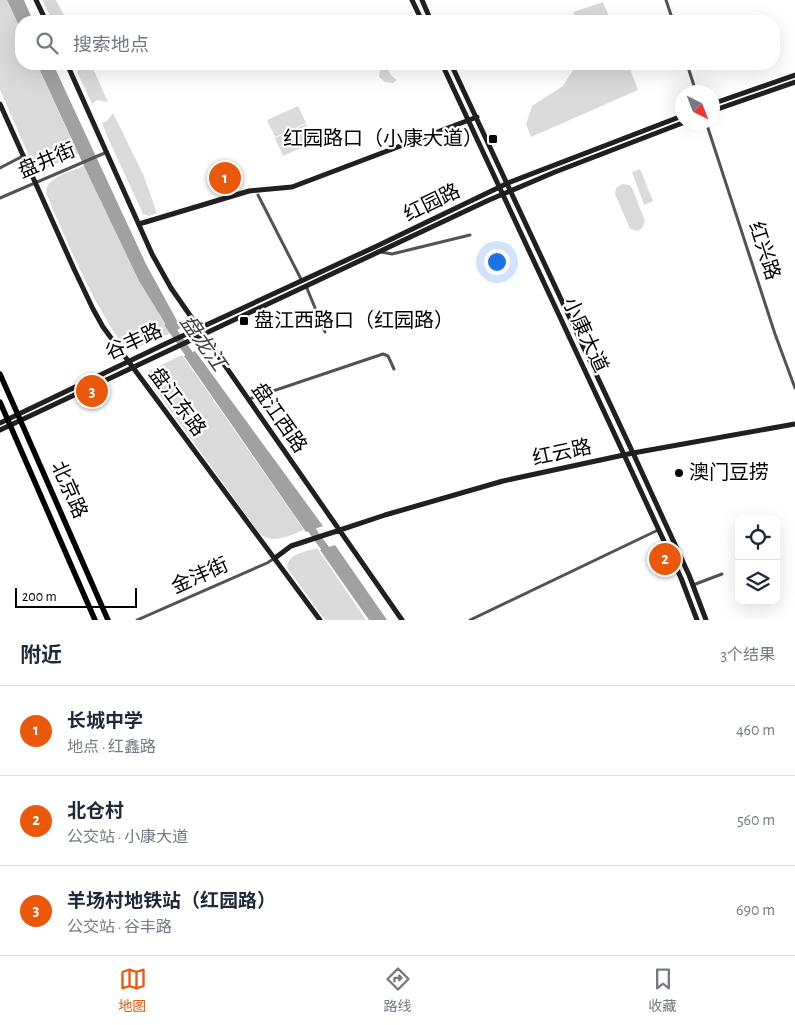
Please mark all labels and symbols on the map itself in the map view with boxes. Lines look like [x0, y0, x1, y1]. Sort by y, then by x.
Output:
north arrow [675, 85, 720, 130]
place label: 红园路口（小康大道） [283, 127, 483, 149]
marker: 红园路口（小康大道） [487, 133, 499, 145]
street label: 盘井街 [15, 139, 79, 182]
pin: 1 [209, 159, 241, 197]
street label: 红园路 [400, 180, 463, 225]
street label: 红兴路 [745, 219, 784, 283]
your location [484, 249, 510, 275]
street label: 小康大道 [559, 294, 612, 375]
place label: 盘江西路口（红园路） [254, 309, 454, 331]
water label: 盘龙江 [176, 311, 232, 376]
marker: 盘江西路口（红园路） [238, 315, 250, 327]
street label: 谷丰路 [102, 319, 165, 364]
street label: 盘江东路 [145, 363, 210, 440]
pin: 3 [76, 372, 108, 410]
street label: 盘江西路 [248, 379, 311, 457]
street label: 红云路 [530, 436, 593, 469]
street label: 北京路 [48, 458, 91, 521]
place label: 澳门豆捞 [689, 462, 769, 483]
marker: 澳门豆捞 [673, 467, 685, 479]
pin: 2 [649, 540, 681, 578]
street label: 金沣街 [168, 554, 231, 597]
scale bar [15, 585, 138, 608]

